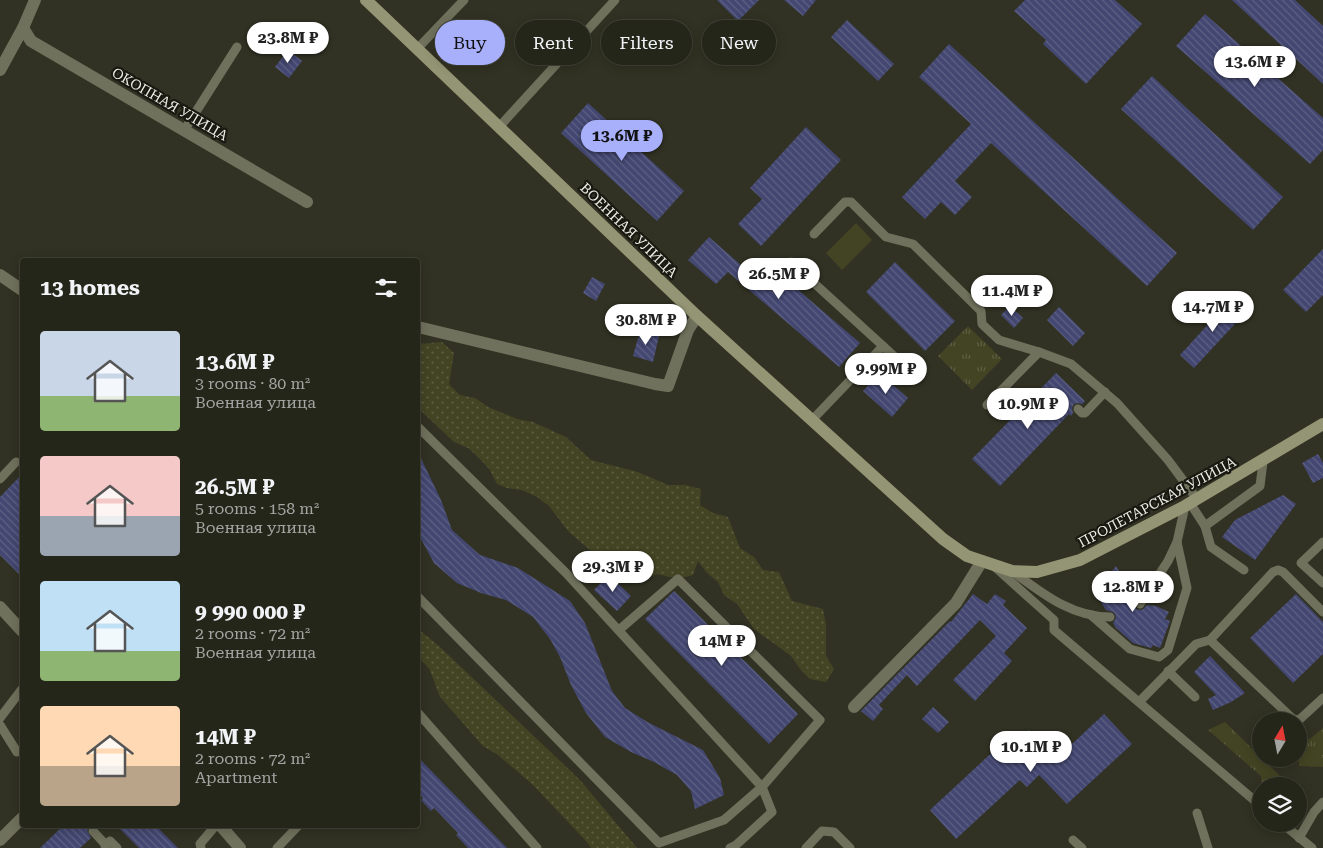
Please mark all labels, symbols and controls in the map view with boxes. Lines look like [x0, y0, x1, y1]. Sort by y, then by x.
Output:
chip: Buy [435, 20, 505, 65]
chip: Rent [515, 20, 591, 65]
chip: Filters [601, 20, 692, 65]
chip: New [702, 20, 776, 65]
pin: 23.8M ₽ [242, 22, 334, 64]
text: 23.8M ₽ [258, 28, 318, 47]
pin: 13.6M ₽ [1209, 46, 1301, 88]
text: 13.6M ₽ [1225, 52, 1285, 71]
street label: ОКОПНАЯ УЛИЦА [109, 64, 231, 144]
pin: 13.6M ₽ [576, 120, 668, 162]
text: 13.6M ₽ [592, 126, 652, 145]
street label: ВОЕННАЯ УЛИЦА [577, 179, 681, 281]
pin: 26.5M ₽ [733, 258, 825, 300]
text: 26.5M ₽ [749, 264, 809, 283]
icon: filters [372, 274, 400, 302]
pin: 11.4M ₽ [966, 274, 1058, 317]
text: 13 homes [40, 276, 140, 300]
text: 11.4M ₽ [982, 281, 1042, 300]
pin: 14.7M ₽ [1167, 290, 1259, 333]
text: 14.7M ₽ [1183, 297, 1243, 316]
pin: 30.8M ₽ [600, 304, 692, 346]
text: 30.8M ₽ [616, 310, 676, 329]
text: 13.6M ₽ [195, 350, 274, 374]
icon: home [80, 351, 140, 411]
pin: 9.99M ₽ [840, 352, 932, 395]
text: 9.99M ₽ [856, 359, 916, 378]
text: 3 rooms · 80 m² [195, 374, 310, 393]
pin: 10.9M ₽ [982, 388, 1074, 430]
text: Военная улица [195, 393, 316, 412]
text: 10.9M ₽ [998, 394, 1058, 413]
street label: ПРОЛЕТАРСКАЯ УЛИЦА [1075, 453, 1239, 550]
text: 26.5M ₽ [195, 475, 274, 499]
icon: home [80, 476, 140, 536]
text: 5 rooms · 158 m² [195, 499, 319, 518]
text: Военная улица [195, 518, 316, 537]
pin: 29.3M ₽ [567, 550, 659, 593]
text: 29.3M ₽ [583, 557, 643, 576]
pin: 12.8M ₽ [1087, 570, 1179, 613]
text: 12.8M ₽ [1103, 577, 1163, 596]
text: 9 990 000 ₽ [195, 600, 305, 624]
icon: home [80, 601, 140, 661]
text: 2 rooms · 72 m² [195, 624, 310, 643]
pin: 14M ₽ [687, 624, 757, 667]
text: 14M ₽ [699, 631, 745, 650]
text: Военная улица [195, 643, 316, 662]
north arrow [1252, 712, 1308, 768]
map controls [1252, 712, 1307, 832]
text: 14M ₽ [195, 725, 256, 749]
icon: home [80, 726, 140, 786]
pin: 10.1M ₽ [985, 730, 1077, 773]
text: 10.1M ₽ [1001, 737, 1061, 756]
text: 2 rooms · 72 m² [195, 749, 310, 768]
text: Apartment [195, 768, 278, 787]
button: layers [1252, 777, 1307, 832]

